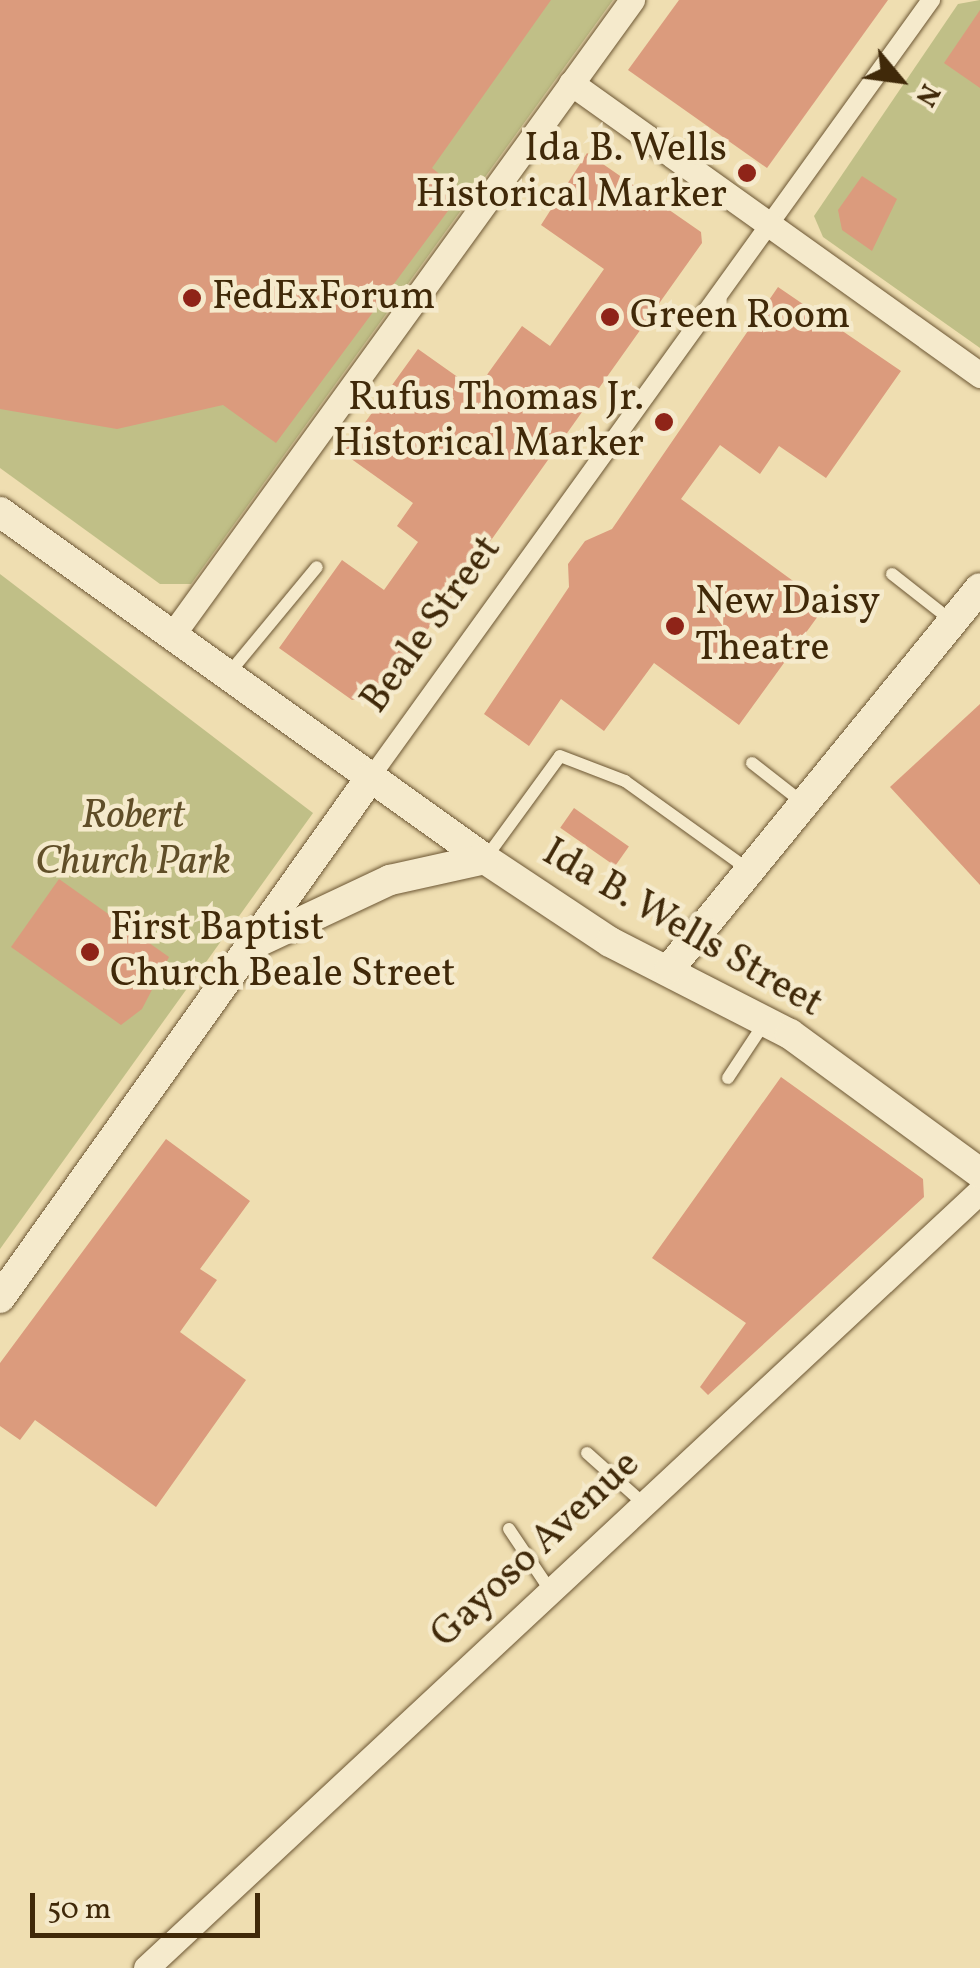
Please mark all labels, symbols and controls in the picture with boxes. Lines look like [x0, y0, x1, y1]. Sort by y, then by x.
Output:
north arrow [850, 30, 950, 130]
text: N [905, 76, 949, 113]
place label: Ida B. Wells Historical Marker [415, 126, 727, 220]
marker: Ida B. Wells Historical Marker [736, 162, 758, 184]
place label: FedExForum [212, 274, 435, 322]
marker: FedExForum [181, 287, 203, 309]
place label: Green Room [630, 293, 850, 341]
marker: Green Room [599, 306, 621, 328]
place label: Rufus Thomas Jr. Historical Marker [332, 375, 644, 469]
marker: Rufus Thomas Jr. Historical Marker [653, 411, 675, 433]
street label: Beale Street [352, 527, 512, 723]
place label: New Daisy Theatre [695, 579, 881, 673]
marker: New Daisy Theatre [664, 615, 686, 637]
park label: Robert Church Park [35, 793, 231, 887]
street label: Ida B. Wells Street [533, 829, 831, 1029]
place label: First Baptist Church Beale Street [110, 905, 456, 999]
marker: First Baptist Church Beale Street [79, 941, 101, 963]
street label: Gayoso Avenue [422, 1441, 650, 1659]
scale bar [35, 1873, 265, 1935]
text: 50 m [47, 1889, 111, 1931]

